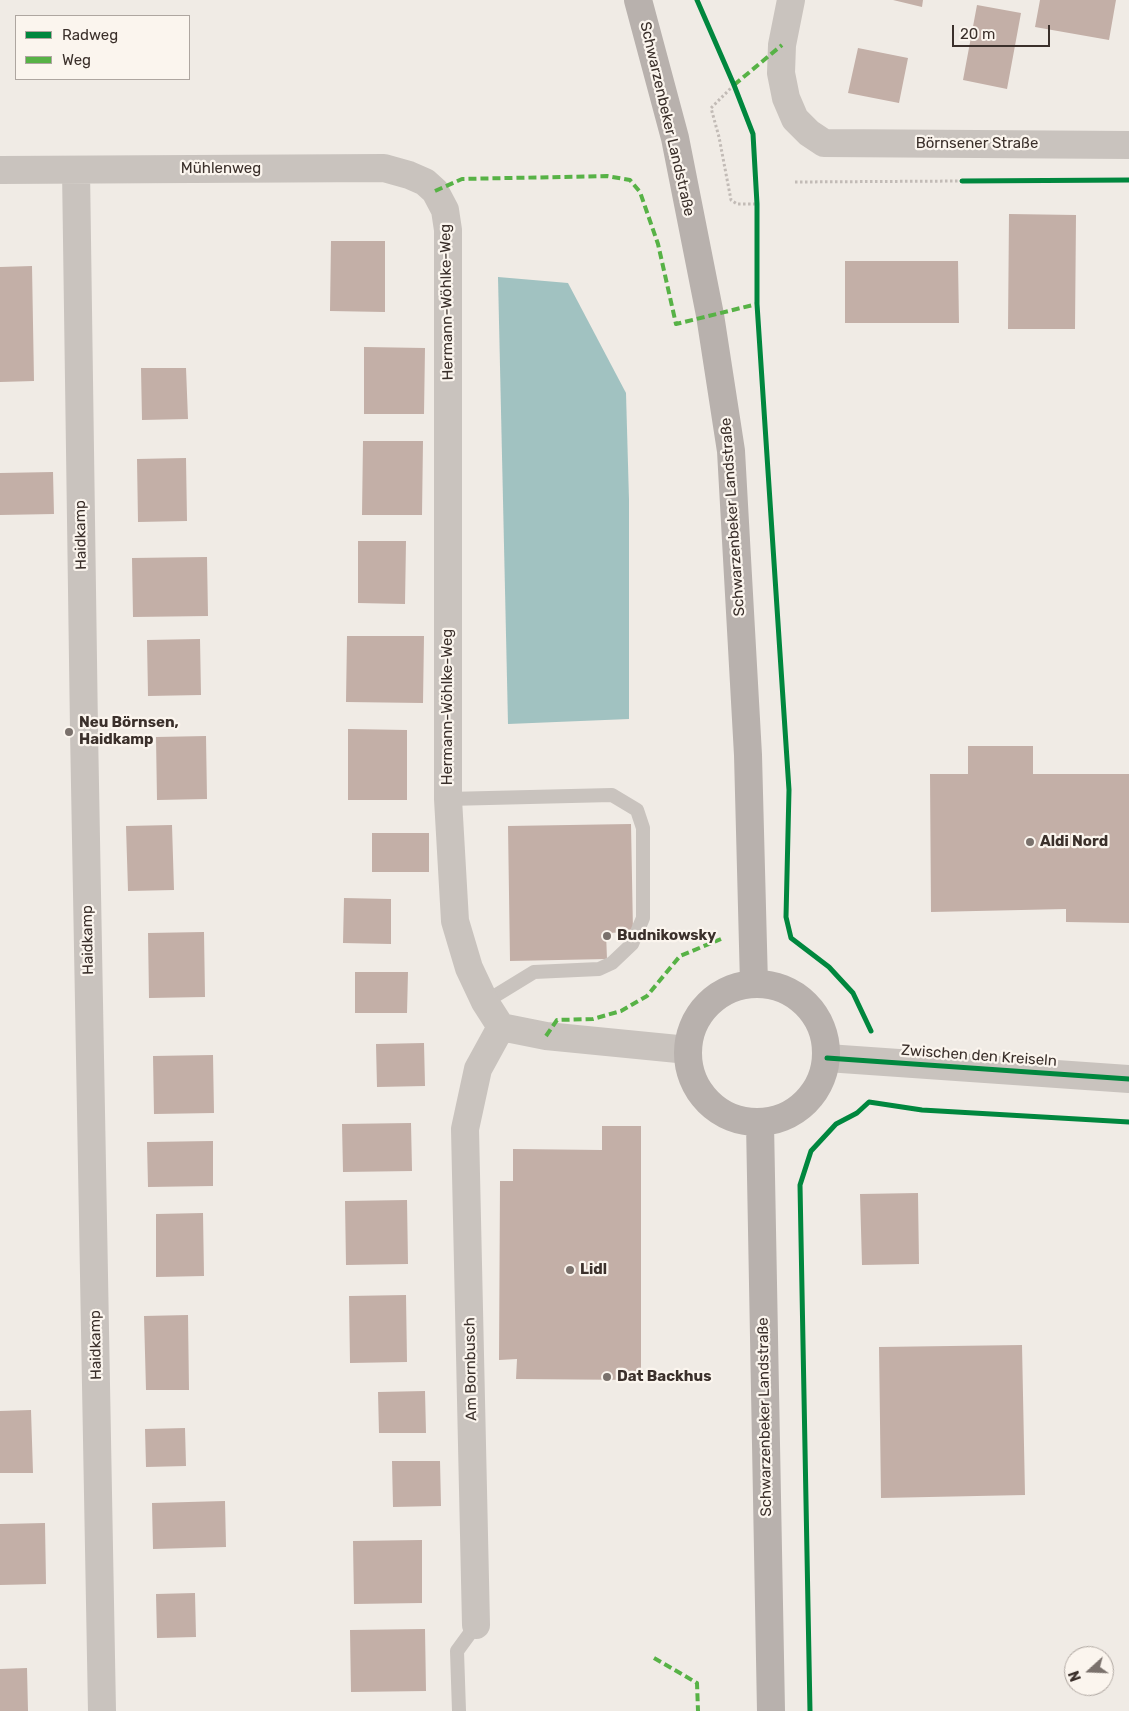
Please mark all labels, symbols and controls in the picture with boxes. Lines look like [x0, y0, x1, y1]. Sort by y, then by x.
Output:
legend [15, 15, 190, 80]
scale bar [954, 15, 1052, 47]
street label: Schwarzenbeker Landstraße [636, 20, 698, 218]
text: 20 m [960, 25, 995, 43]
text: Radweg [62, 26, 118, 44]
text: Weg [62, 51, 91, 69]
street label: Börnsener Straße [916, 135, 1038, 153]
street label: Mühlenweg [181, 160, 261, 178]
street label: Hermann-Wöhlke-Weg [437, 224, 457, 380]
street label: Schwarzenbeker Landstraße [717, 417, 749, 617]
street label: Haidkamp [71, 500, 91, 570]
street label: Hermann-Wöhlke-Weg [439, 629, 457, 785]
place label: Neu Börnsen, Haidkamp [79, 714, 179, 749]
marker: Neu Börnsen, Haidkamp [63, 726, 75, 738]
place label: Aldi Nord [1040, 833, 1108, 851]
marker: Aldi Nord [1024, 836, 1036, 848]
street label: Haidkamp [78, 905, 98, 975]
place label: Budnikowsky [617, 927, 716, 945]
marker: Budnikowsky [601, 930, 613, 942]
street label: Zwischen den Kreiseln [901, 1042, 1057, 1070]
place label: Lidl [580, 1261, 607, 1279]
marker: Lidl [564, 1264, 576, 1276]
street label: Haidkamp [86, 1310, 106, 1380]
street label: Am Bornbusch [461, 1317, 481, 1421]
street label: Schwarzenbeker Landstraße [754, 1317, 776, 1517]
place label: Dat Backhus [617, 1368, 711, 1386]
marker: Dat Backhus [601, 1371, 613, 1383]
north arrow [1064, 1646, 1114, 1696]
text: N [1066, 1668, 1085, 1684]

